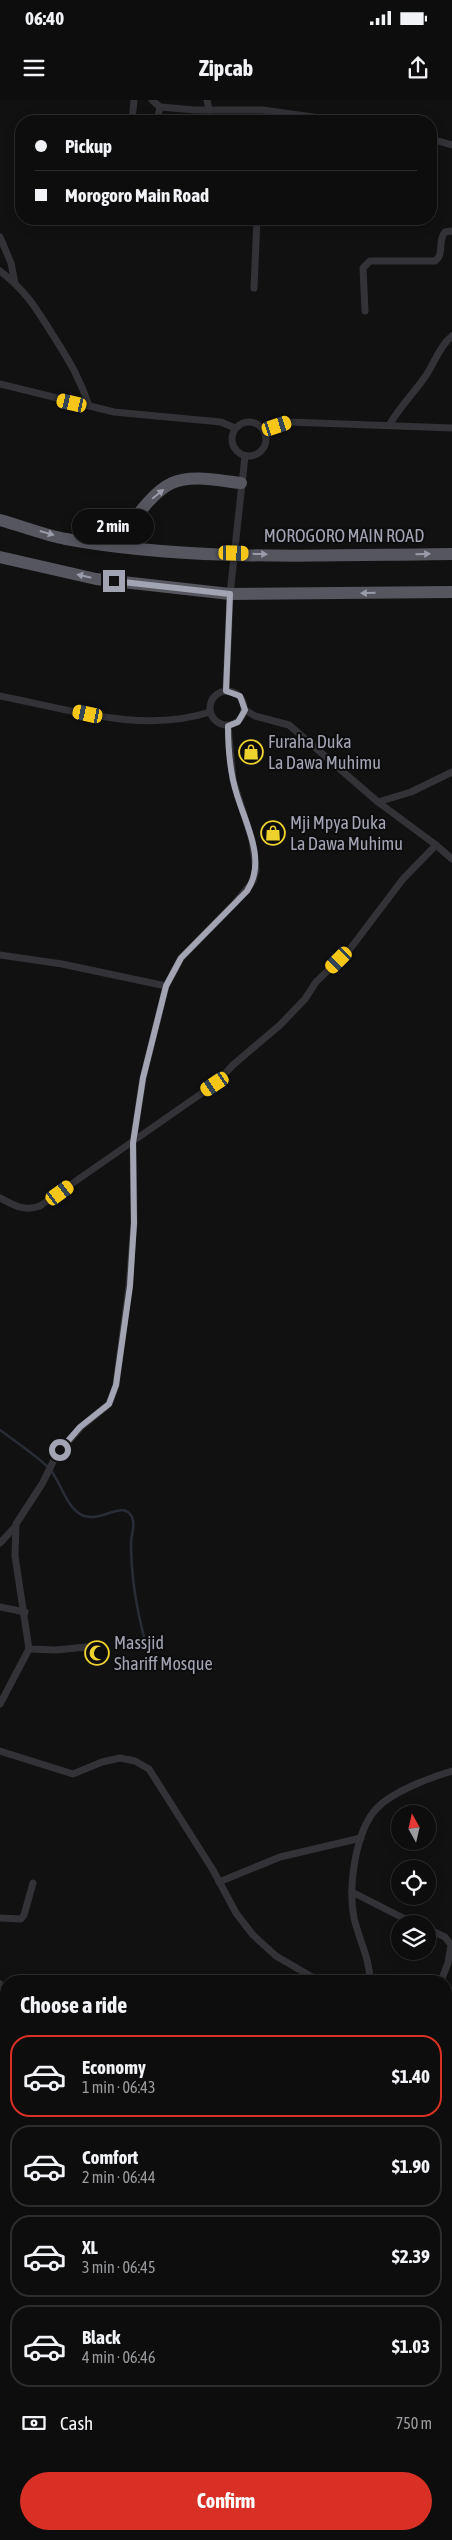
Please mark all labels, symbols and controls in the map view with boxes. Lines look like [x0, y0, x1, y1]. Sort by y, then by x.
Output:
text: 06:40 [25, 7, 64, 29]
icon: menu [20, 54, 48, 82]
icon: share [404, 54, 432, 82]
text: Zipcab [199, 55, 253, 81]
text: Pickup [65, 135, 112, 157]
text: Morogoro Main Road [65, 184, 209, 206]
car [55, 392, 88, 414]
car [260, 414, 293, 438]
one-way arrow [151, 489, 164, 500]
callout: 2 min [73, 508, 155, 544]
text: 2 min [97, 517, 129, 535]
street label: MOROGORO MAIN ROAD [264, 525, 424, 546]
one-way arrow [39, 530, 54, 538]
car [218, 545, 249, 561]
one-way arrow [253, 550, 269, 558]
one-way arrow [415, 550, 431, 558]
route end [103, 570, 125, 592]
one-way arrow [77, 572, 92, 580]
one-way arrow [360, 589, 376, 597]
car [71, 704, 104, 724]
place label: Furaha Duka La Dawa Muhimu [268, 731, 381, 773]
shop icon: Furaha Duka La Dawa Muhimu [238, 739, 264, 765]
place label: Mji Mpya Duka La Dawa Muhimu [290, 812, 403, 854]
shop icon: Mji Mpya Duka La Dawa Muhimu [260, 820, 286, 846]
car [323, 944, 354, 976]
car [198, 1069, 231, 1099]
car [43, 1178, 76, 1208]
route start [49, 1439, 71, 1461]
place label: Massjid Shariff Mosque [114, 1632, 213, 1674]
mosque icon: Massjid Shariff Mosque [84, 1640, 110, 1666]
north arrow [391, 1805, 436, 1850]
map controls [391, 1805, 436, 1960]
button: locate [391, 1860, 436, 1905]
button: layers [391, 1915, 436, 1960]
text: Choose a ride [20, 1992, 127, 2018]
icon: car [22, 2054, 67, 2099]
text: Economy [82, 2056, 146, 2078]
text: $1.40 [392, 2065, 430, 2087]
text: 1 min · 06:43 [82, 2078, 155, 2096]
icon: car [22, 2144, 67, 2189]
text: Comfort [82, 2146, 138, 2168]
text: $1.90 [392, 2155, 430, 2177]
text: 2 min · 06:44 [82, 2168, 155, 2186]
icon: car [22, 2234, 67, 2279]
text: XL [82, 2236, 98, 2258]
text: $2.39 [392, 2245, 430, 2267]
text: 3 min · 06:45 [82, 2258, 155, 2276]
icon: car [22, 2324, 67, 2369]
text: Black [82, 2326, 120, 2348]
text: $1.03 [392, 2335, 430, 2357]
text: 4 min · 06:46 [82, 2348, 155, 2366]
icon: cash [20, 2409, 48, 2437]
text: Cash [60, 2412, 93, 2434]
text: 750 m [396, 2414, 432, 2432]
button: Confirm [20, 2472, 432, 2530]

